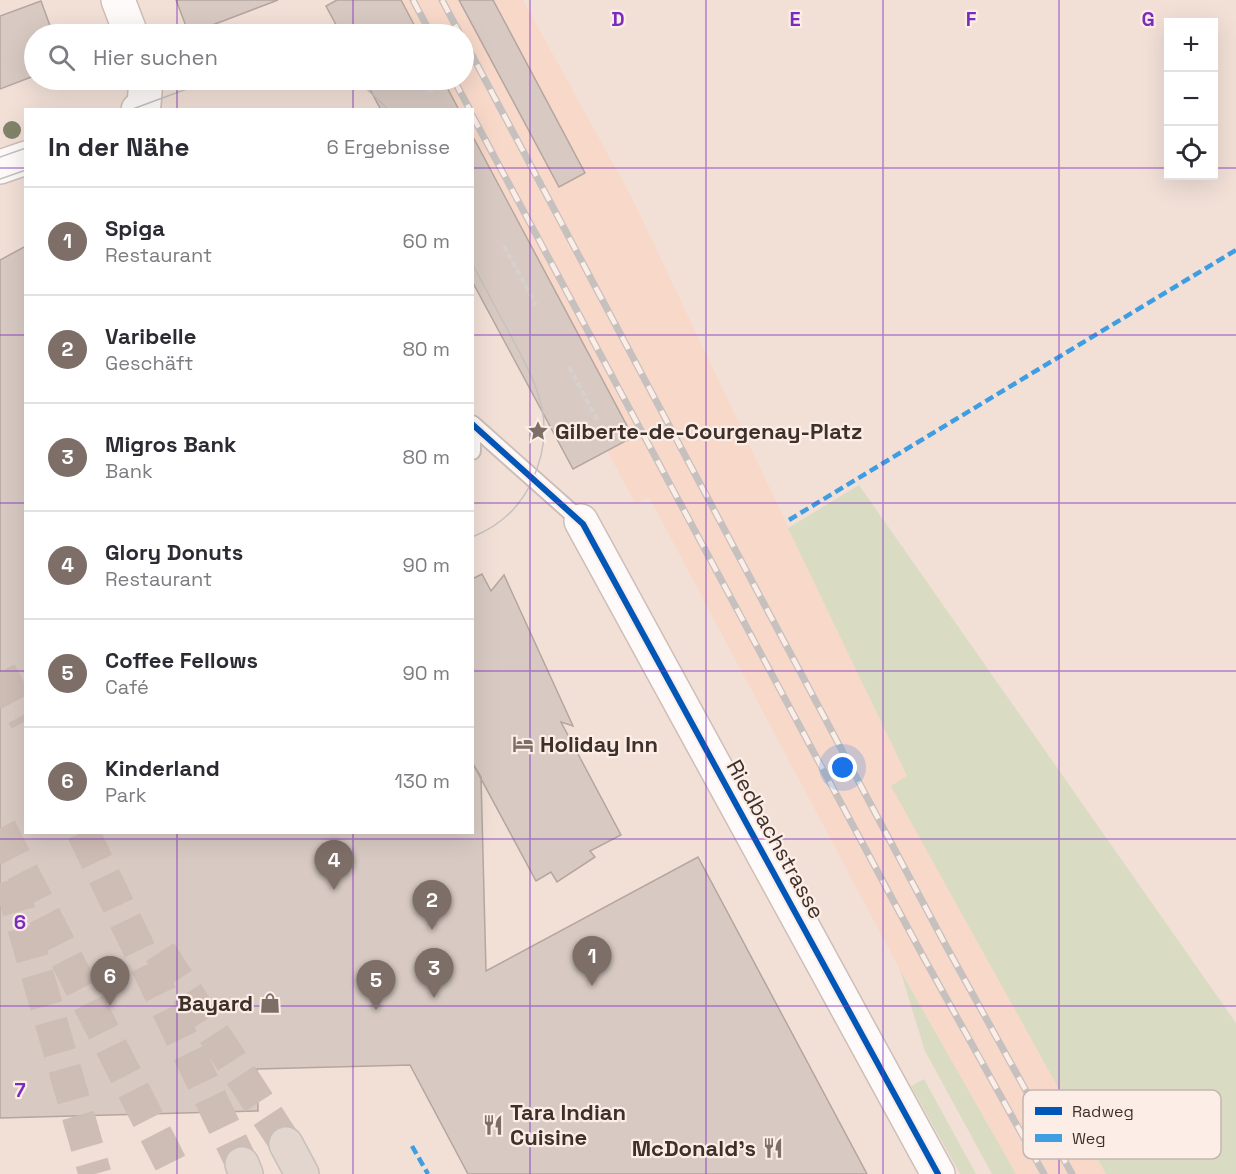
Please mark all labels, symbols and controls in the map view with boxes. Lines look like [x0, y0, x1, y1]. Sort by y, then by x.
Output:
text: D [611, 6, 625, 32]
text: E [789, 6, 801, 32]
text: F [966, 6, 977, 32]
text: G [1141, 6, 1155, 32]
map controls [1164, 18, 1218, 180]
button: + [1164, 18, 1218, 72]
search box [24, 24, 474, 90]
icon: search [45, 41, 78, 74]
text: Hier suchen [93, 43, 218, 71]
button: − [1164, 72, 1218, 126]
button: locate [1164, 126, 1218, 180]
text: In der Nähe [48, 130, 189, 164]
text: 6 Ergebnisse [327, 134, 450, 160]
text: Spiga [105, 214, 165, 242]
text: 1 [63, 228, 72, 254]
text: 60 m [403, 228, 450, 254]
text: Restaurant [105, 242, 212, 268]
text: Varibelle [105, 322, 196, 350]
text: 2 [62, 336, 73, 362]
text: 80 m [402, 336, 450, 362]
text: Geschäft [105, 350, 193, 376]
place label: Gilberte-de-Courgenay-Platz [555, 417, 863, 445]
place icon: Gilberte-de-Courgenay-Platz [526, 419, 550, 443]
text: Migros Bank [105, 430, 236, 458]
text: 3 [61, 444, 74, 470]
text: 80 m [402, 444, 450, 470]
text: Bank [105, 458, 153, 484]
text: Glory Donuts [105, 538, 243, 566]
text: 4 [61, 552, 74, 578]
text: 90 m [403, 552, 450, 578]
text: Restaurant [105, 566, 212, 592]
text: Coffee Fellows [105, 646, 258, 674]
text: 5 [62, 660, 74, 686]
text: 90 m [403, 660, 450, 686]
text: Café [105, 674, 149, 700]
place label: Holiday Inn [540, 730, 658, 758]
hotel icon: Holiday Inn [511, 732, 535, 756]
your location [828, 753, 857, 782]
text: Kinderland [105, 754, 220, 782]
street label: Riedbachstrasse [721, 754, 831, 924]
text: 6 [61, 768, 74, 794]
text: 130 m [394, 768, 450, 794]
text: Park [105, 782, 147, 808]
pin: 4 [314, 840, 354, 890]
pin: 2 [412, 880, 452, 930]
text: 6 [14, 909, 26, 935]
pin: 1 [572, 936, 612, 986]
pin: 3 [414, 948, 454, 998]
pin: 6 [90, 956, 130, 1006]
pin: 5 [356, 960, 395, 1010]
place label: Bayard [177, 989, 253, 1017]
shop icon: Bayard [258, 991, 282, 1015]
text: 7 [14, 1077, 26, 1103]
legend [1023, 1090, 1221, 1159]
place label: Tara Indian Cuisine [510, 1098, 626, 1151]
text: Radweg [1072, 1101, 1134, 1122]
restaurant icon: Tara Indian Cuisine [481, 1113, 505, 1137]
text: Weg [1072, 1128, 1106, 1149]
place label: McDonald's [632, 1134, 756, 1162]
restaurant icon: McDonald's [761, 1136, 785, 1160]

